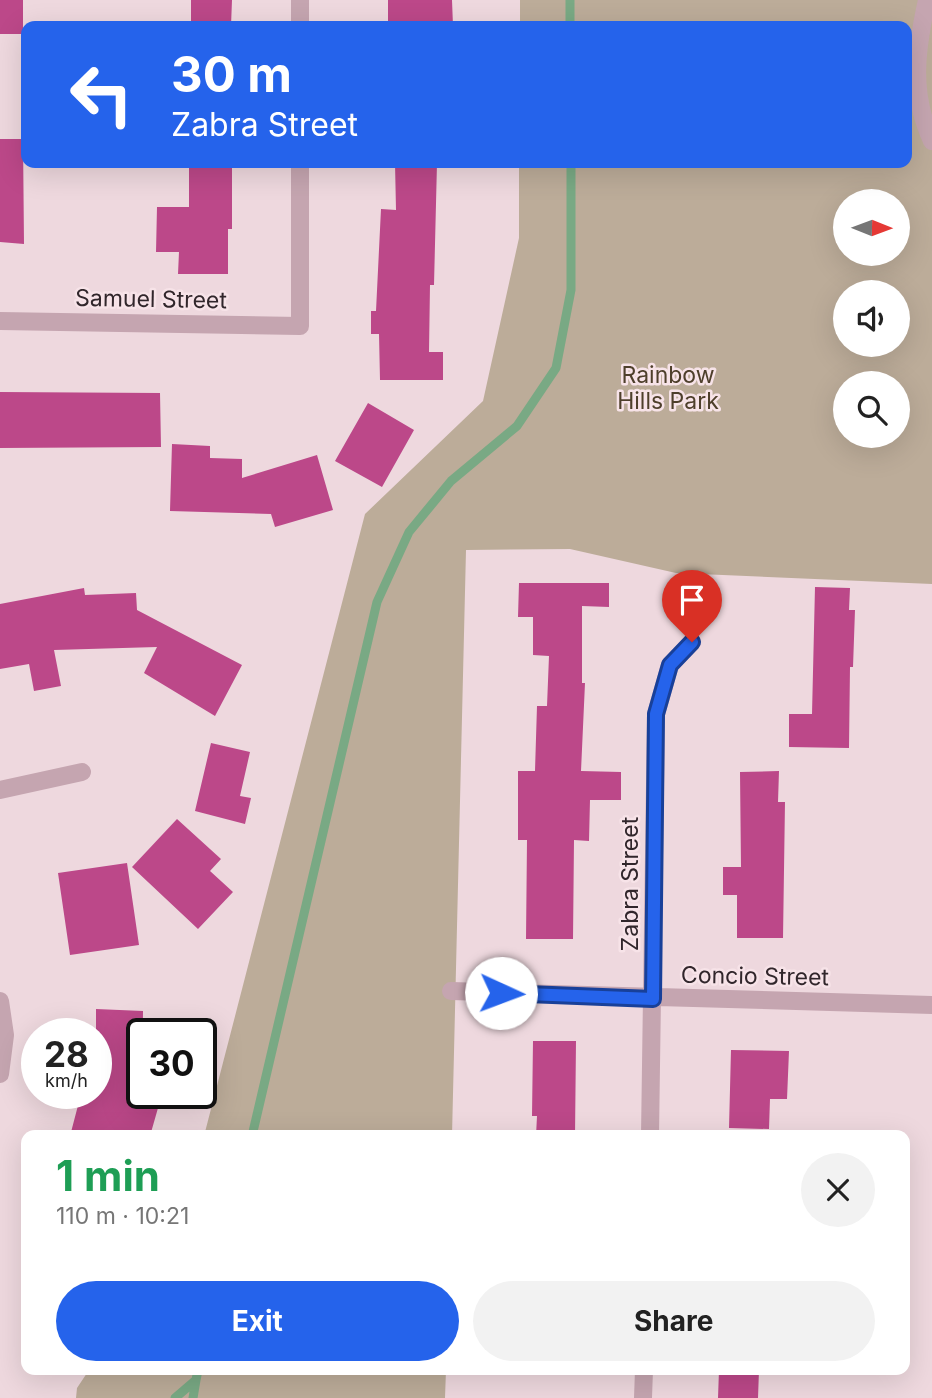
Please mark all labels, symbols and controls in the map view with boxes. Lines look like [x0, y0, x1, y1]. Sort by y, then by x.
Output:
text: 30 m [171, 45, 292, 104]
icon: left [56, 49, 147, 140]
text: Zabra Street [171, 105, 358, 144]
north arrow [833, 189, 910, 266]
map controls [833, 189, 910, 448]
button: sound [833, 280, 910, 357]
street label: Samuel Street [75, 284, 228, 314]
park label: Rainbow Hills Park [617, 361, 719, 415]
button: search [833, 371, 910, 448]
pin [662, 570, 722, 642]
icon: arrive [673, 581, 711, 619]
street label: Zabra Street [616, 816, 644, 951]
position arrow [464, 956, 538, 1030]
street label: Concio Street [681, 961, 830, 991]
speed limit sign: 30 [126, 1018, 217, 1109]
text: 28 [44, 1033, 89, 1075]
text: km/h [45, 1070, 88, 1091]
text: 1 min [56, 1150, 160, 1201]
button: close [801, 1153, 875, 1227]
text: 110 m · 10:21 [56, 1202, 189, 1230]
button: Exit [56, 1281, 459, 1361]
button: Share [473, 1281, 875, 1361]

